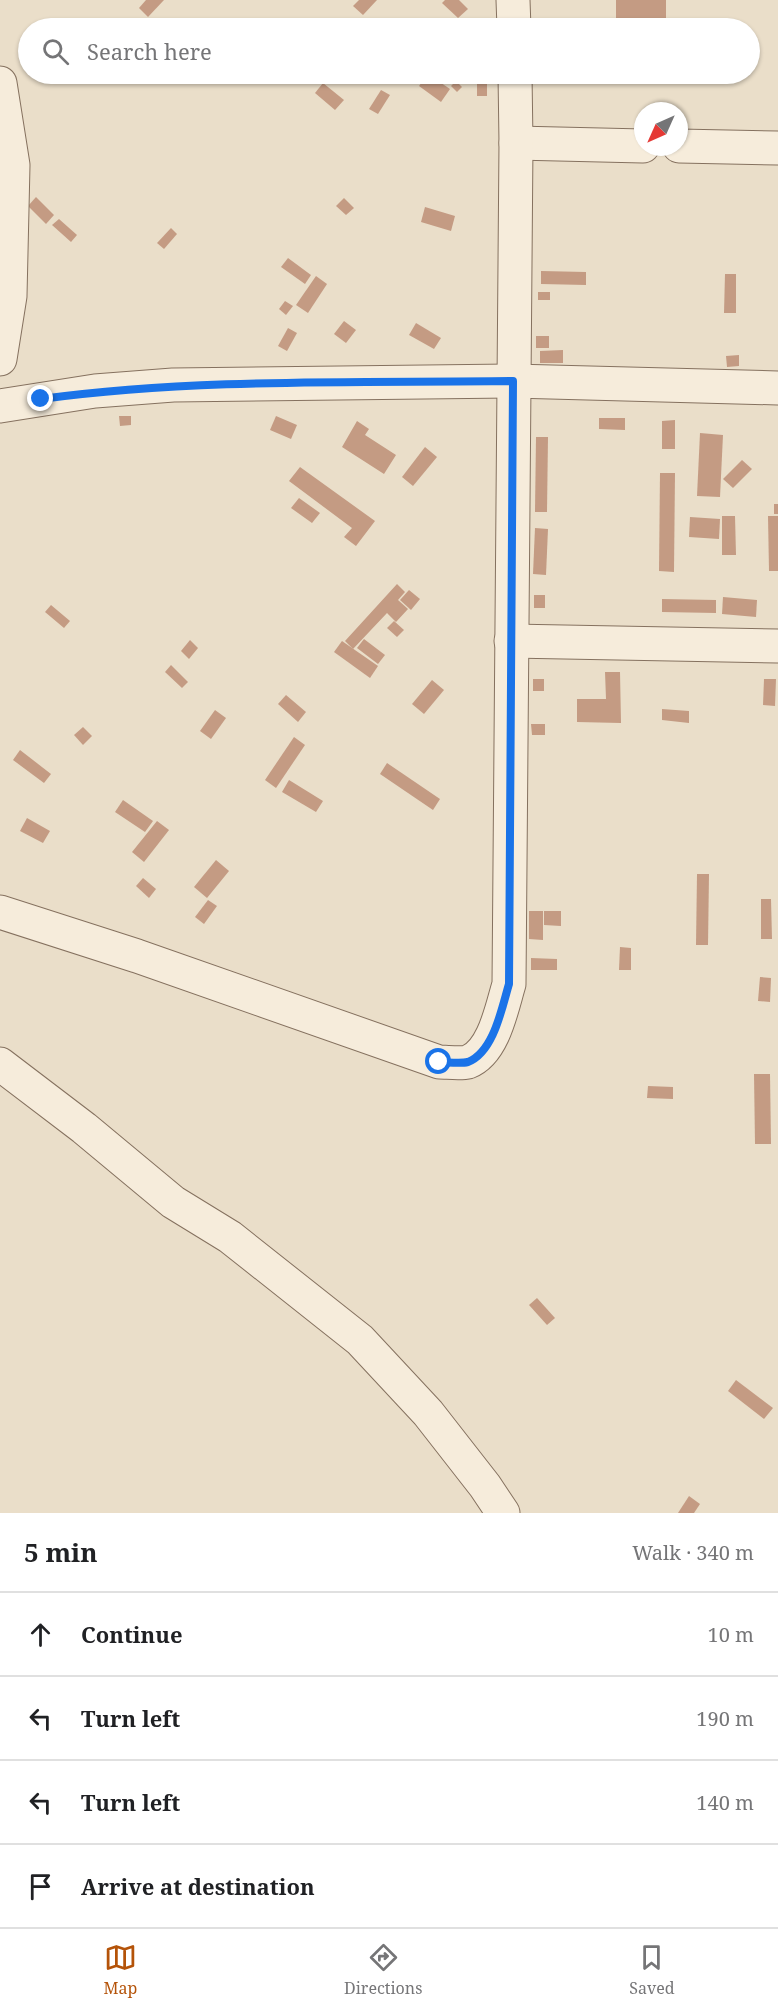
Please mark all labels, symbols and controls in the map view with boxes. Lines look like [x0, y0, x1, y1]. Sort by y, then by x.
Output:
search box [18, 18, 760, 84]
icon: search [39, 35, 72, 68]
text: Search here [87, 36, 212, 66]
north arrow [634, 102, 688, 156]
route end [27, 385, 53, 411]
route start [425, 1048, 451, 1074]
text: 5 min [24, 1534, 98, 1570]
text: Walk · 340 m [632, 1539, 754, 1566]
icon: ahead [24, 1618, 57, 1651]
text: Continue [81, 1619, 183, 1649]
text: 10 m [708, 1621, 754, 1648]
icon: left [24, 1702, 57, 1735]
text: Turn left [81, 1703, 180, 1733]
text: 190 m [696, 1705, 754, 1732]
icon: left [24, 1786, 57, 1819]
text: Turn left [81, 1787, 180, 1817]
text: 140 m [696, 1789, 754, 1816]
icon: arrive [24, 1870, 57, 1903]
text: Arrive at destination [81, 1871, 315, 1901]
tab: Map [103, 1941, 137, 1999]
tab: Directions [344, 1941, 422, 1999]
tab: Saved [629, 1941, 675, 1999]

